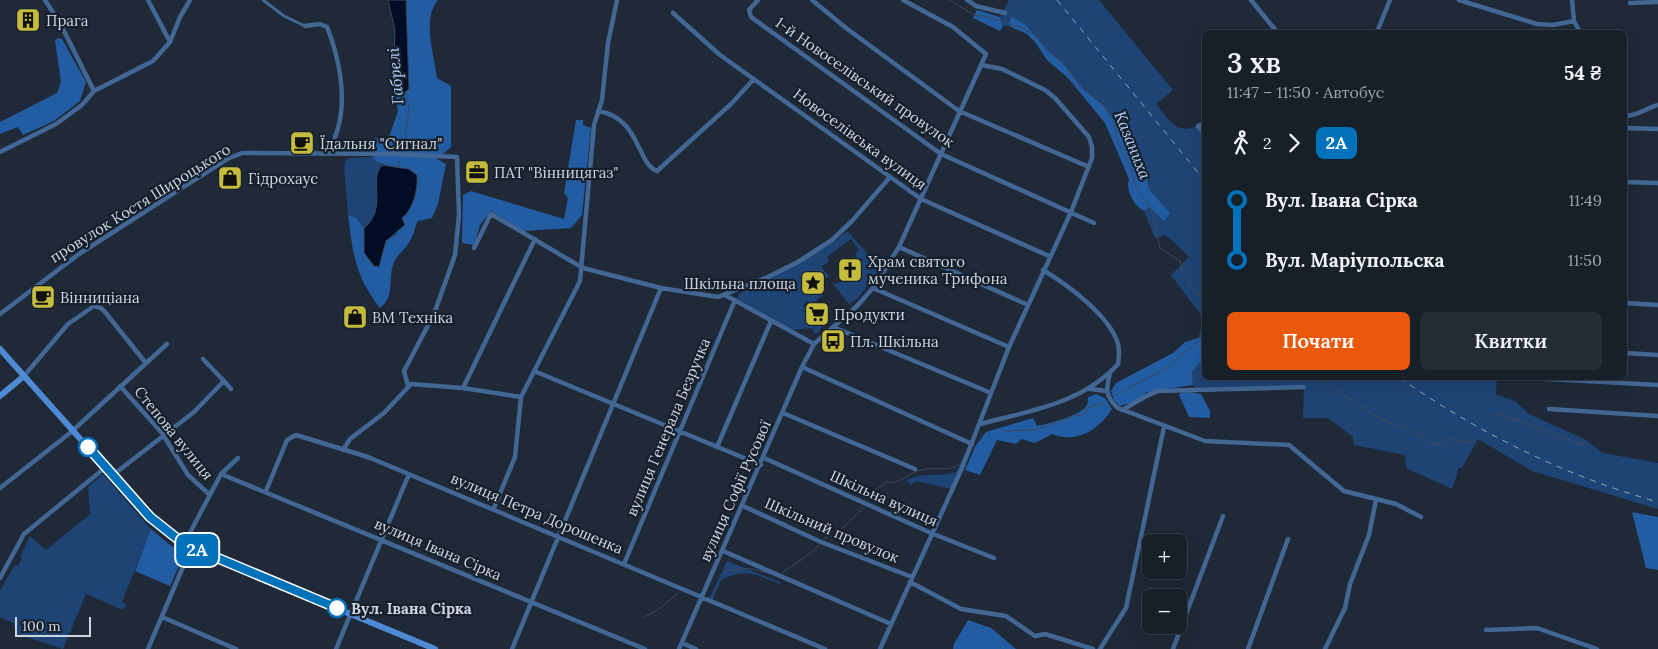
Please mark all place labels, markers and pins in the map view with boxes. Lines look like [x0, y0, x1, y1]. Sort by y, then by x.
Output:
building icon: Прага [15, 7, 41, 33]
place label: Прага [46, 11, 89, 30]
cafe icon: Їдальня "Сигнал" [289, 130, 315, 156]
place label: Їдальня "Сигнал" [320, 134, 442, 153]
office icon: ПАТ "Вінницягаз" [464, 159, 490, 185]
place label: ПАТ "Вінницягаз" [494, 163, 619, 182]
shop icon: Гідрохаус [217, 165, 243, 191]
place label: Гідрохаус [248, 169, 318, 188]
place label: Храм святого мученика Трифона [868, 252, 1008, 288]
church icon: Храм святого мученика Трифона [837, 257, 863, 283]
place icon: Шкільна площа [800, 270, 826, 296]
place label: Шкільна площа [684, 274, 796, 293]
cafe icon: Вінниціана [30, 284, 56, 310]
place label: Вінниціана [60, 288, 140, 307]
supermarket icon: Продукти [804, 301, 830, 327]
shop icon: ВМ Техніка [342, 304, 368, 330]
place label: Продукти [834, 305, 905, 324]
place label: ВМ Техніка [372, 308, 454, 327]
bus stop icon: Пл. Шкільна [820, 328, 846, 354]
place label: Пл. Шкільна [850, 332, 939, 351]
unlabelled marker [78, 437, 98, 457]
marker: Вул. Івана Сірка [327, 598, 347, 618]
place label: Вул. Івана Сірка [351, 599, 472, 618]

